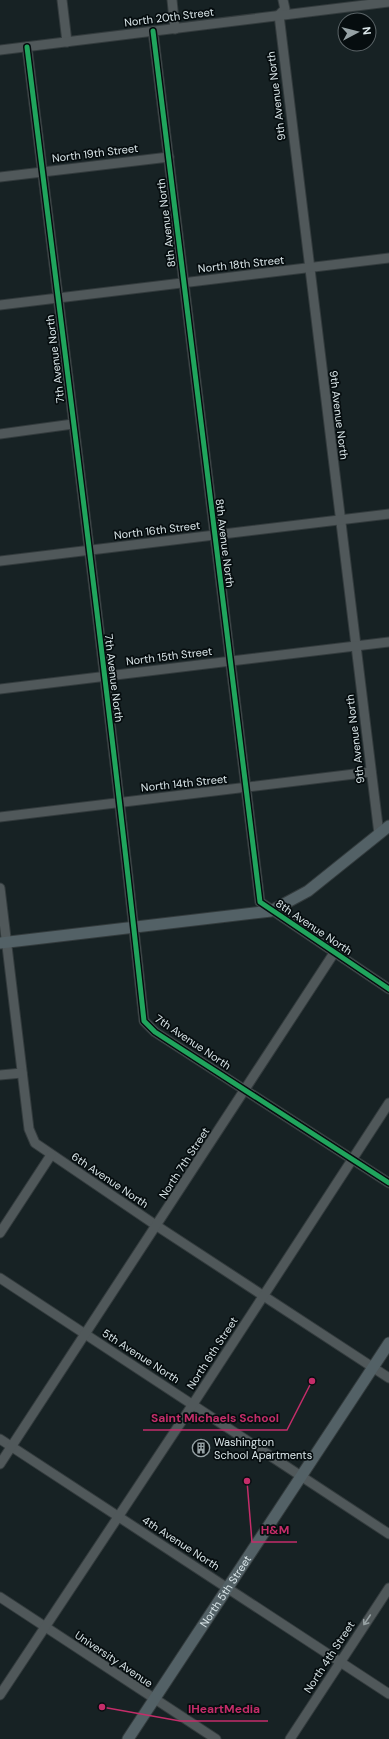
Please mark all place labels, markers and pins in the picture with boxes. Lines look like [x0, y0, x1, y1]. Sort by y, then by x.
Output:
callout: Saint Michaels School [143, 1406, 287, 1430]
place label: Washington School Apartments [214, 1435, 312, 1462]
building icon: Washington School Apartments [191, 1438, 211, 1458]
callout: H&M [252, 1518, 297, 1542]
callout: IHeartMedia [180, 1697, 268, 1721]

